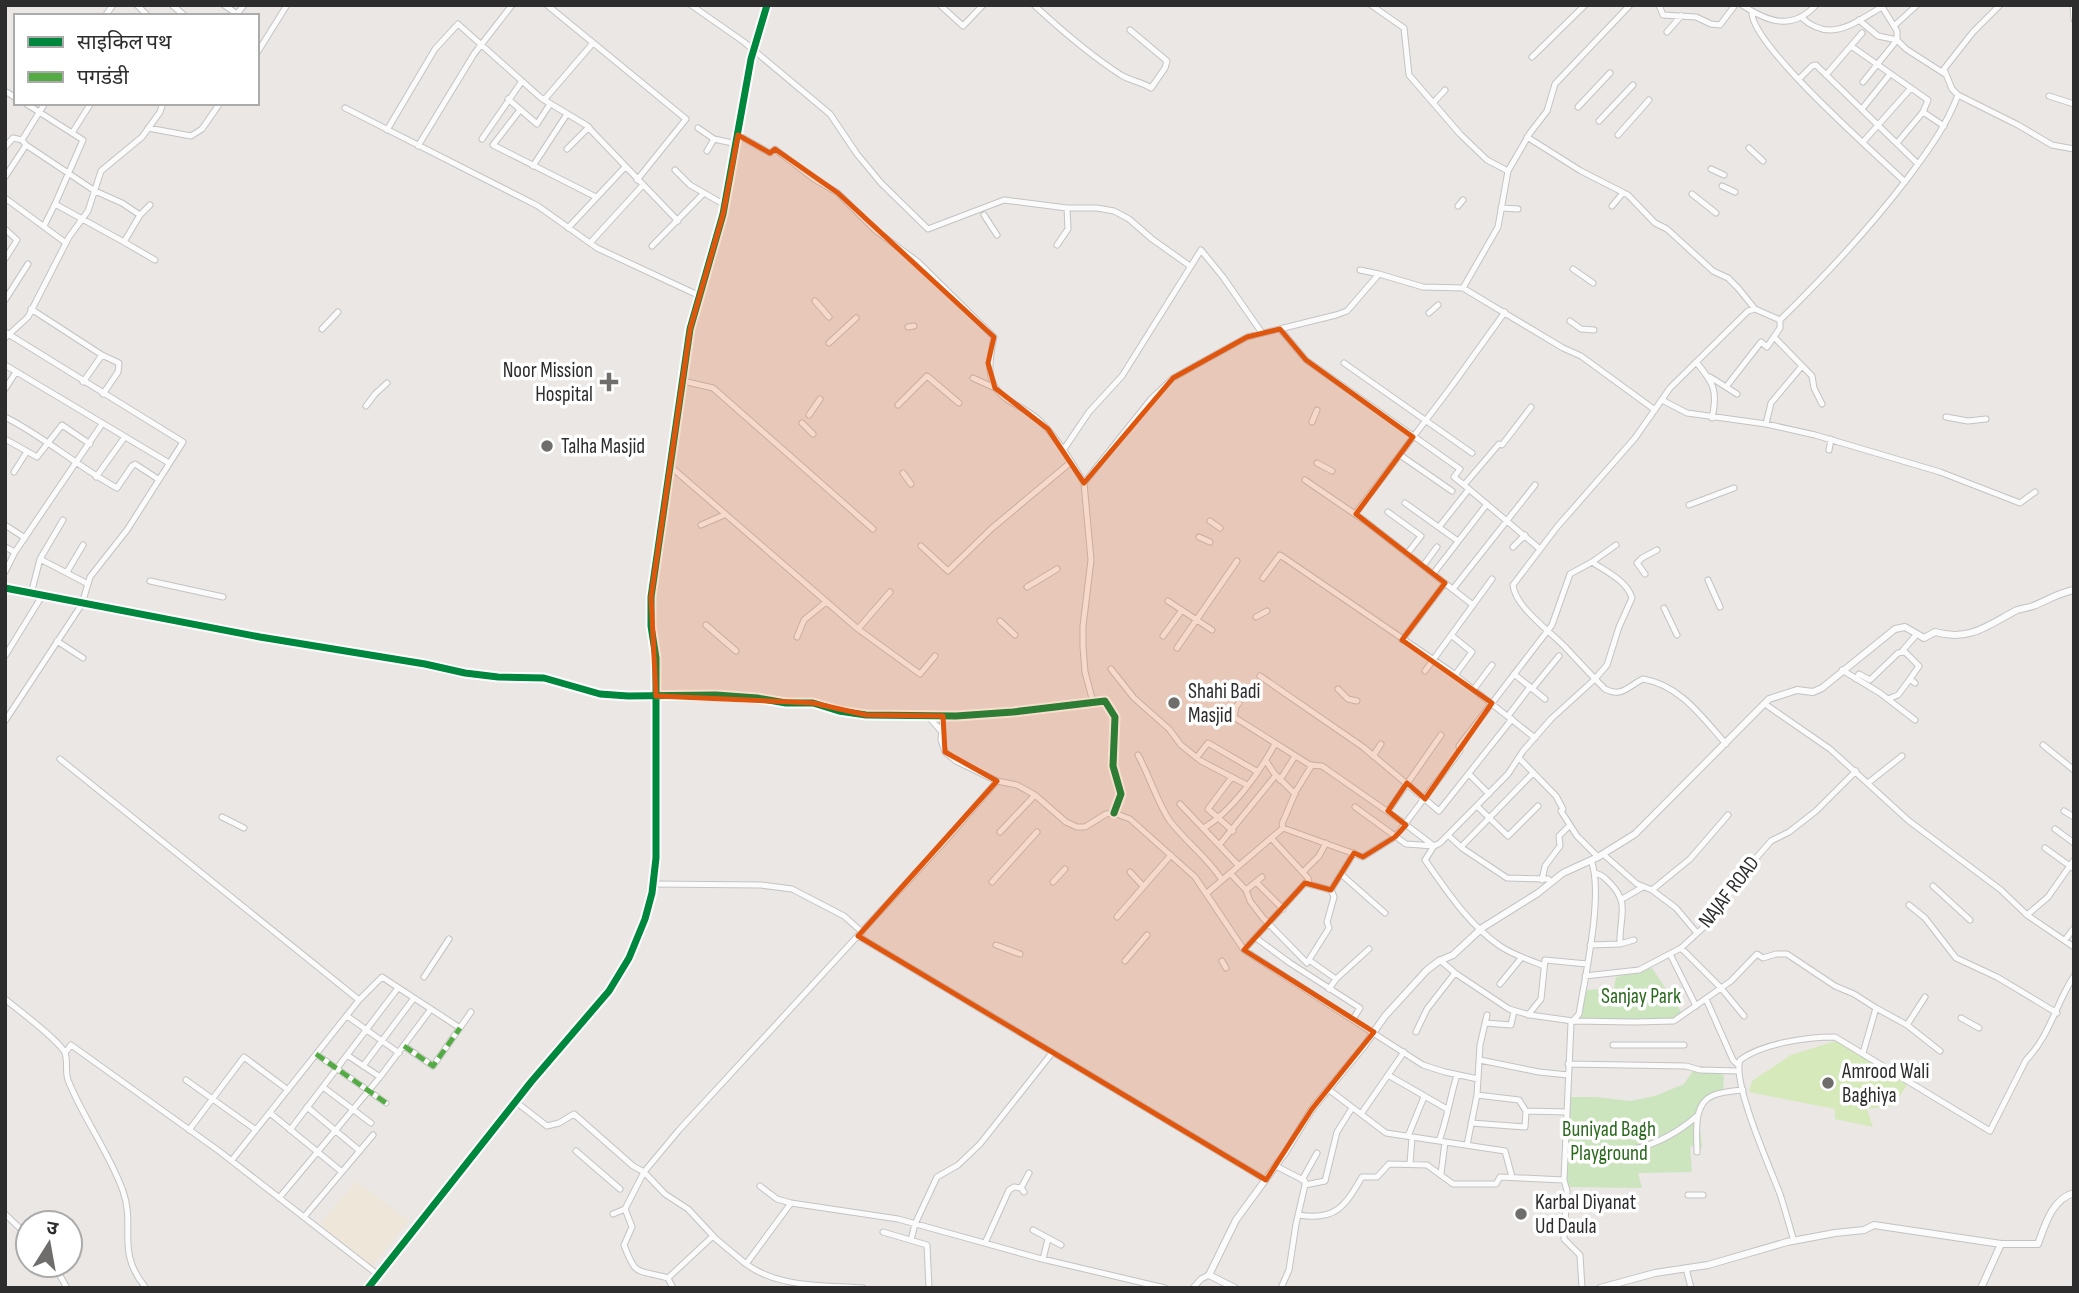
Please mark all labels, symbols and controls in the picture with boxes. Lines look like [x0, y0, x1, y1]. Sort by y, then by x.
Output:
legend [14, 14, 259, 105]
text: साइकिल पथ [77, 30, 172, 55]
text: पगडंडी [77, 65, 129, 90]
place label: Noor Mission Hospital [503, 358, 593, 407]
marker: Noor Mission Hospital [599, 372, 619, 392]
place label: Talha Masjid [561, 434, 645, 459]
marker: Talha Masjid [539, 438, 555, 454]
place label: Shahi Badi Masjid [1188, 679, 1260, 728]
marker: Shahi Badi Masjid [1166, 695, 1182, 711]
street label: NAJAF ROAD [1693, 851, 1765, 933]
park label: Sanjay Park [1601, 984, 1681, 1009]
place label: Amrood Wali Baghiya [1841, 1059, 1930, 1108]
marker: Amrood Wali Baghiya [1820, 1075, 1836, 1091]
park label: Buniyad Bagh Playground [1562, 1117, 1656, 1166]
place label: Karbal Diyanat Ud Daula [1535, 1190, 1636, 1239]
marker: Karbal Diyanat Ud Daula [1513, 1206, 1529, 1222]
north arrow [14, 1209, 84, 1279]
text: उ [44, 1216, 60, 1241]

